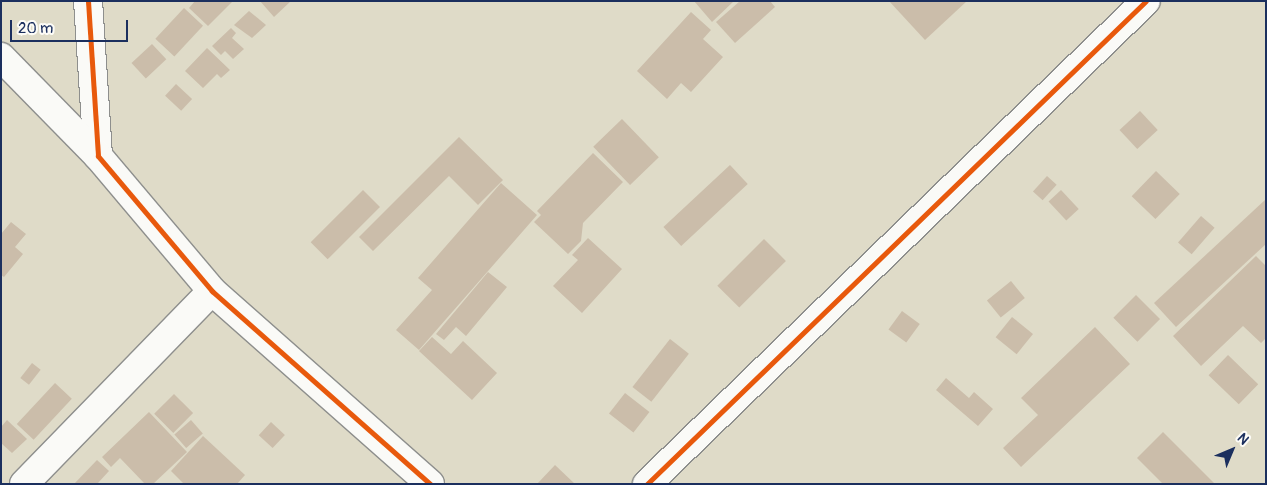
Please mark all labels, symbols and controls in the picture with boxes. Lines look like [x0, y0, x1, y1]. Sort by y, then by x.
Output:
scale bar [12, 10, 130, 42]
text: 20 m [18, 19, 53, 38]
north arrow [1207, 425, 1257, 475]
text: N [1234, 430, 1252, 448]

